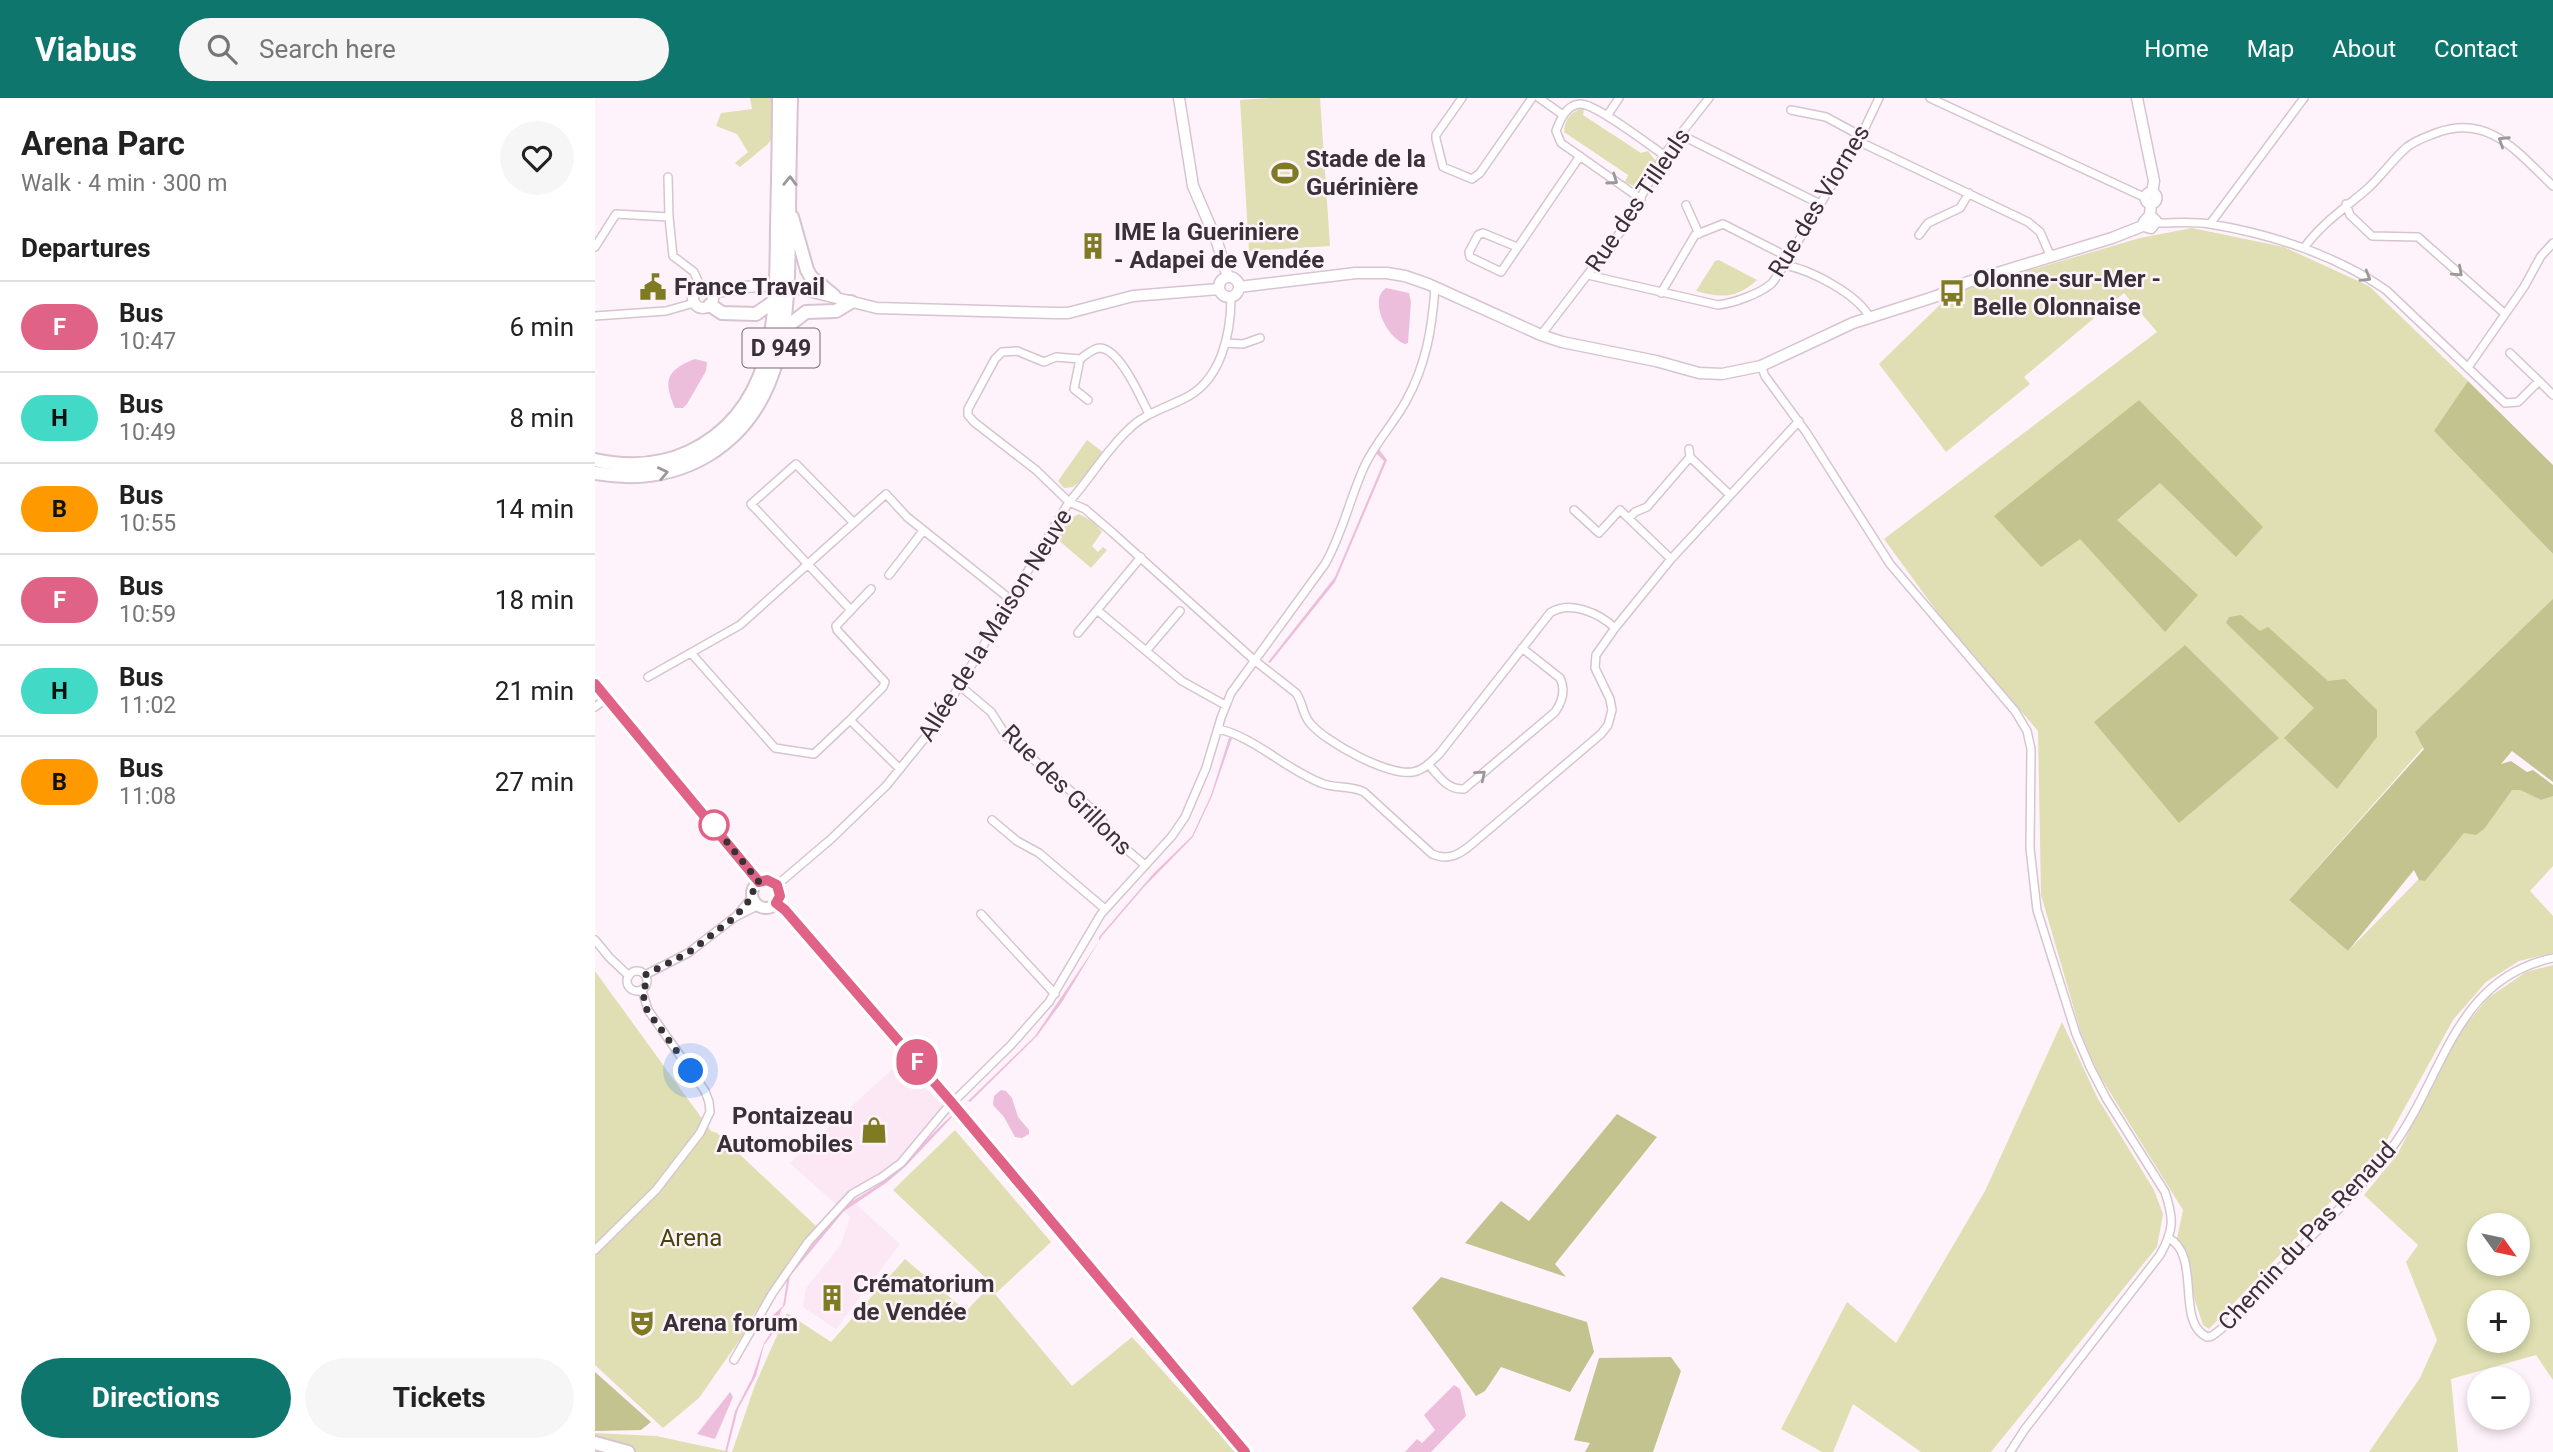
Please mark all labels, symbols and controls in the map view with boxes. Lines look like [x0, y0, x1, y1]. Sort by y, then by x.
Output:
search box [179, 18, 669, 81]
text: Viabus [35, 30, 137, 69]
icon: search [203, 30, 241, 68]
text: Search here [259, 34, 396, 64]
text: Home [2144, 35, 2209, 63]
text: Map [2247, 35, 2294, 63]
text: About [2332, 35, 2396, 63]
text: Contact [2434, 35, 2518, 63]
street label: Rue des Viornes [1763, 120, 1875, 282]
button: heart [500, 121, 574, 195]
street label: Rue des Tilleuls [1580, 123, 1696, 277]
text: Arena Parc [21, 124, 185, 163]
one-way arrow [2497, 136, 2510, 149]
place label: Stade de la Guérinière [1306, 145, 1426, 201]
sports icon: Stade de la Guérinière [1270, 158, 1300, 188]
text: Walk · 4 min · 300 m [21, 170, 227, 197]
one-way arrow [1605, 172, 1618, 184]
one-way arrow [782, 175, 797, 186]
place label: IME la Gueriniere - Adapei de Vendée [1114, 218, 1324, 274]
building icon: IME la Gueriniere - Adapei de Vendée [1078, 231, 1108, 261]
text: Departures [21, 233, 151, 263]
one-way arrow [2450, 264, 2463, 277]
place label: Olonne-sur-Mer - Belle Olonnaise [1973, 265, 2161, 321]
one-way arrow [2358, 268, 2371, 281]
public building icon: France Travail [638, 272, 668, 302]
place label: France Travail [674, 273, 825, 301]
bus stop icon: Olonne-sur-Mer - Belle Olonnaise [1937, 278, 1967, 308]
text: Bus [119, 298, 164, 328]
text: 6 min [509, 312, 574, 342]
text: F [53, 313, 66, 341]
text: 10:47 [119, 328, 176, 355]
road number: D 949 [743, 328, 819, 368]
text: Bus [119, 389, 164, 419]
text: 8 min [509, 403, 574, 433]
text: H [51, 404, 68, 432]
text: 10:49 [119, 419, 176, 446]
one-way arrow [657, 466, 669, 481]
text: Bus [119, 480, 164, 510]
text: 14 min [495, 494, 574, 524]
text: B [52, 495, 67, 523]
street label: Allée de la Maison Neuve [912, 504, 1078, 746]
text: 10:55 [119, 510, 176, 537]
text: Bus [119, 571, 164, 601]
text: 18 min [495, 585, 574, 615]
text: F [53, 586, 66, 614]
text: 10:59 [119, 601, 176, 628]
text: Bus [119, 662, 164, 692]
text: 21 min [495, 676, 574, 706]
text: H [51, 677, 68, 705]
text: 11:02 [119, 692, 176, 719]
street label: Rue des Grillons [996, 719, 1138, 861]
text: Bus [119, 753, 164, 783]
text: 27 min [495, 767, 574, 797]
text: B [52, 768, 67, 796]
one-way arrow [1473, 771, 1486, 783]
text: 11:08 [119, 783, 176, 810]
unlabelled marker [699, 810, 729, 840]
line badge: F [894, 1039, 940, 1085]
text: F [910, 1048, 924, 1076]
your location [673, 1053, 708, 1088]
place label: Pontaizeau Automobiles [716, 1102, 853, 1158]
shop icon: Pontaizeau Automobiles [859, 1115, 889, 1145]
street label: Chemin du Pas Renaud [2212, 1136, 2402, 1336]
north arrow [2467, 1213, 2531, 1276]
map controls [2467, 1213, 2530, 1430]
park label: Arena [660, 1224, 722, 1252]
place label: Crématorium de Vendée [853, 1270, 995, 1326]
building icon: Crématorium de Vendée [817, 1283, 847, 1313]
button: + [2467, 1290, 2530, 1353]
theatre icon: Arena forum [627, 1308, 657, 1338]
place label: Arena forum [663, 1309, 798, 1337]
button: Directions [21, 1358, 291, 1438]
button: Tickets [305, 1358, 574, 1438]
button: − [2467, 1367, 2530, 1430]

